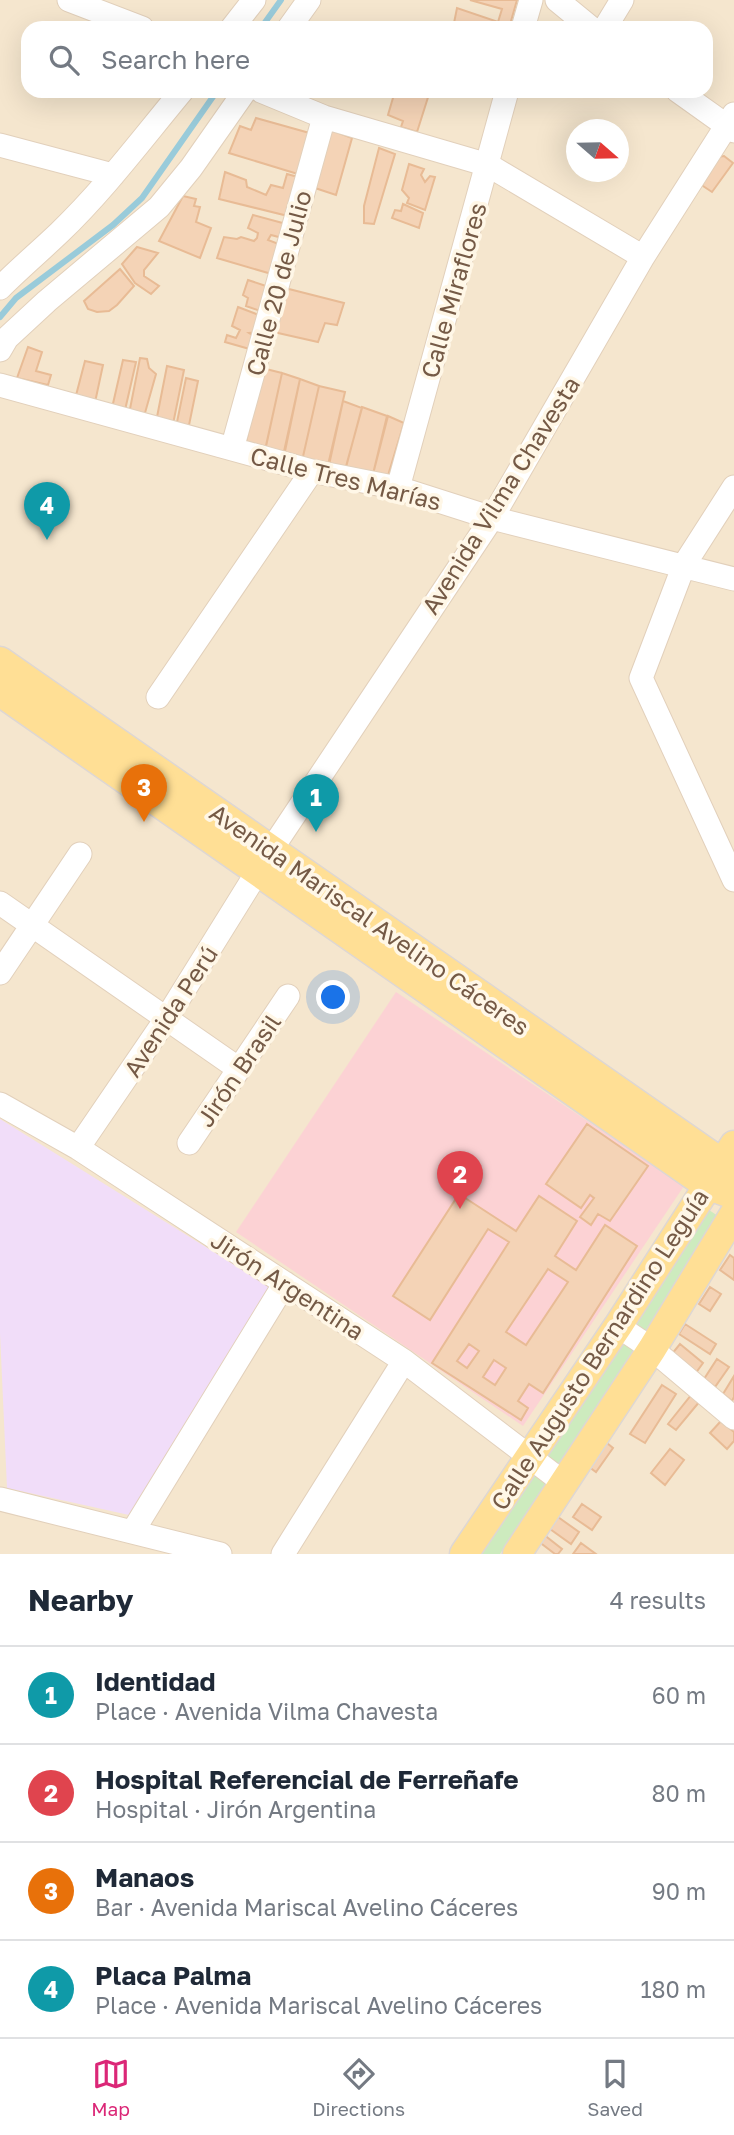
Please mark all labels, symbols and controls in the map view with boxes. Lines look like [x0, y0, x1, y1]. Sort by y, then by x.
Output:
search box [21, 21, 713, 98]
icon: search [45, 41, 83, 79]
text: Search here [101, 44, 250, 75]
north arrow [566, 119, 629, 182]
street label: Calle 20 de Julio [239, 187, 317, 379]
street label: Calle Miraflores [414, 199, 492, 381]
street label: Avenida Vilma Chavesta [415, 371, 585, 619]
street label: Calle Tres Marías [248, 440, 444, 516]
pin: 4 [24, 482, 70, 540]
pin: 3 [121, 764, 167, 822]
pin: 1 [293, 774, 339, 832]
street label: Avenida Mariscal Avelino Cáceres [205, 797, 535, 1041]
street label: Avenida Perú [117, 940, 223, 1082]
your location [316, 980, 350, 1014]
street label: Jirón Brasil [190, 1008, 286, 1132]
pin: 2 [437, 1151, 483, 1209]
street label: Calle Augusto Bernardino Leguía [484, 1183, 714, 1515]
street label: Jirón Argentina [206, 1225, 370, 1345]
text: Nearby [28, 1582, 133, 1618]
text: 4 results [610, 1586, 706, 1614]
text: Identidad [95, 1666, 215, 1697]
text: 1 [45, 1681, 57, 1709]
text: 60 m [652, 1681, 706, 1709]
text: Place · Avenida Vilma Chavesta [95, 1697, 438, 1725]
text: Hospital Referencial de Ferreñafe [95, 1764, 519, 1795]
text: 2 [44, 1779, 58, 1807]
text: 80 m [652, 1779, 706, 1807]
text: Hospital · Jirón Argentina [95, 1795, 376, 1823]
text: Manaos [95, 1862, 194, 1893]
text: 3 [44, 1877, 58, 1905]
text: 90 m [652, 1877, 706, 1905]
text: Bar · Avenida Mariscal Avelino Cáceres [95, 1893, 518, 1921]
text: Placa Palma [95, 1960, 251, 1991]
text: 4 [44, 1975, 58, 2003]
text: 180 m [640, 1975, 706, 2003]
text: Place · Avenida Mariscal Avelino Cáceres [95, 1991, 542, 2019]
tab: Map [91, 2055, 130, 2120]
tab: Directions [312, 2055, 405, 2120]
tab: Saved [587, 2055, 643, 2120]

